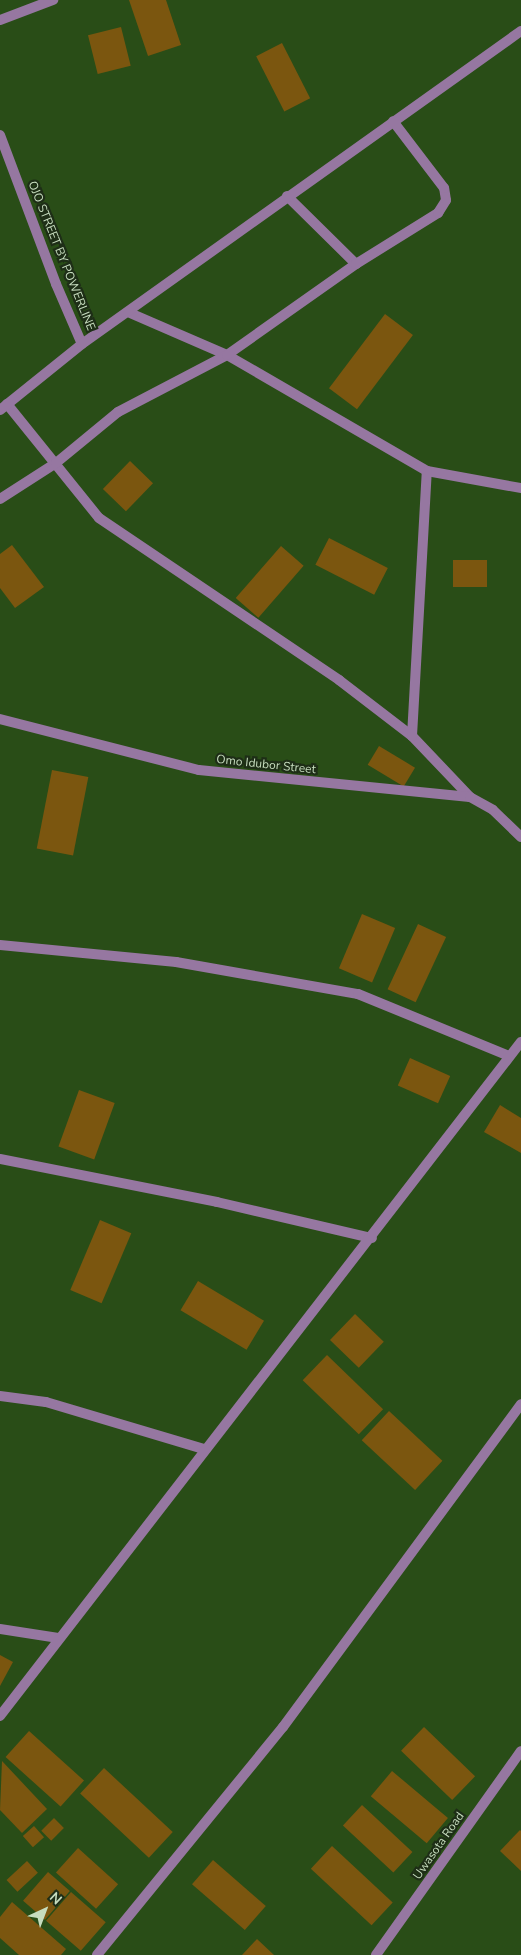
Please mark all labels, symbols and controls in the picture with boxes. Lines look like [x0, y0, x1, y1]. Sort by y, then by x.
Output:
street label: OJO STREET BY POWERLINE [24, 179, 98, 333]
street label: Omo Idubor Street [216, 753, 316, 777]
street label: Uwasota Road [410, 1810, 468, 1882]
north arrow [20, 1885, 70, 1935]
text: N [45, 1888, 66, 1909]

